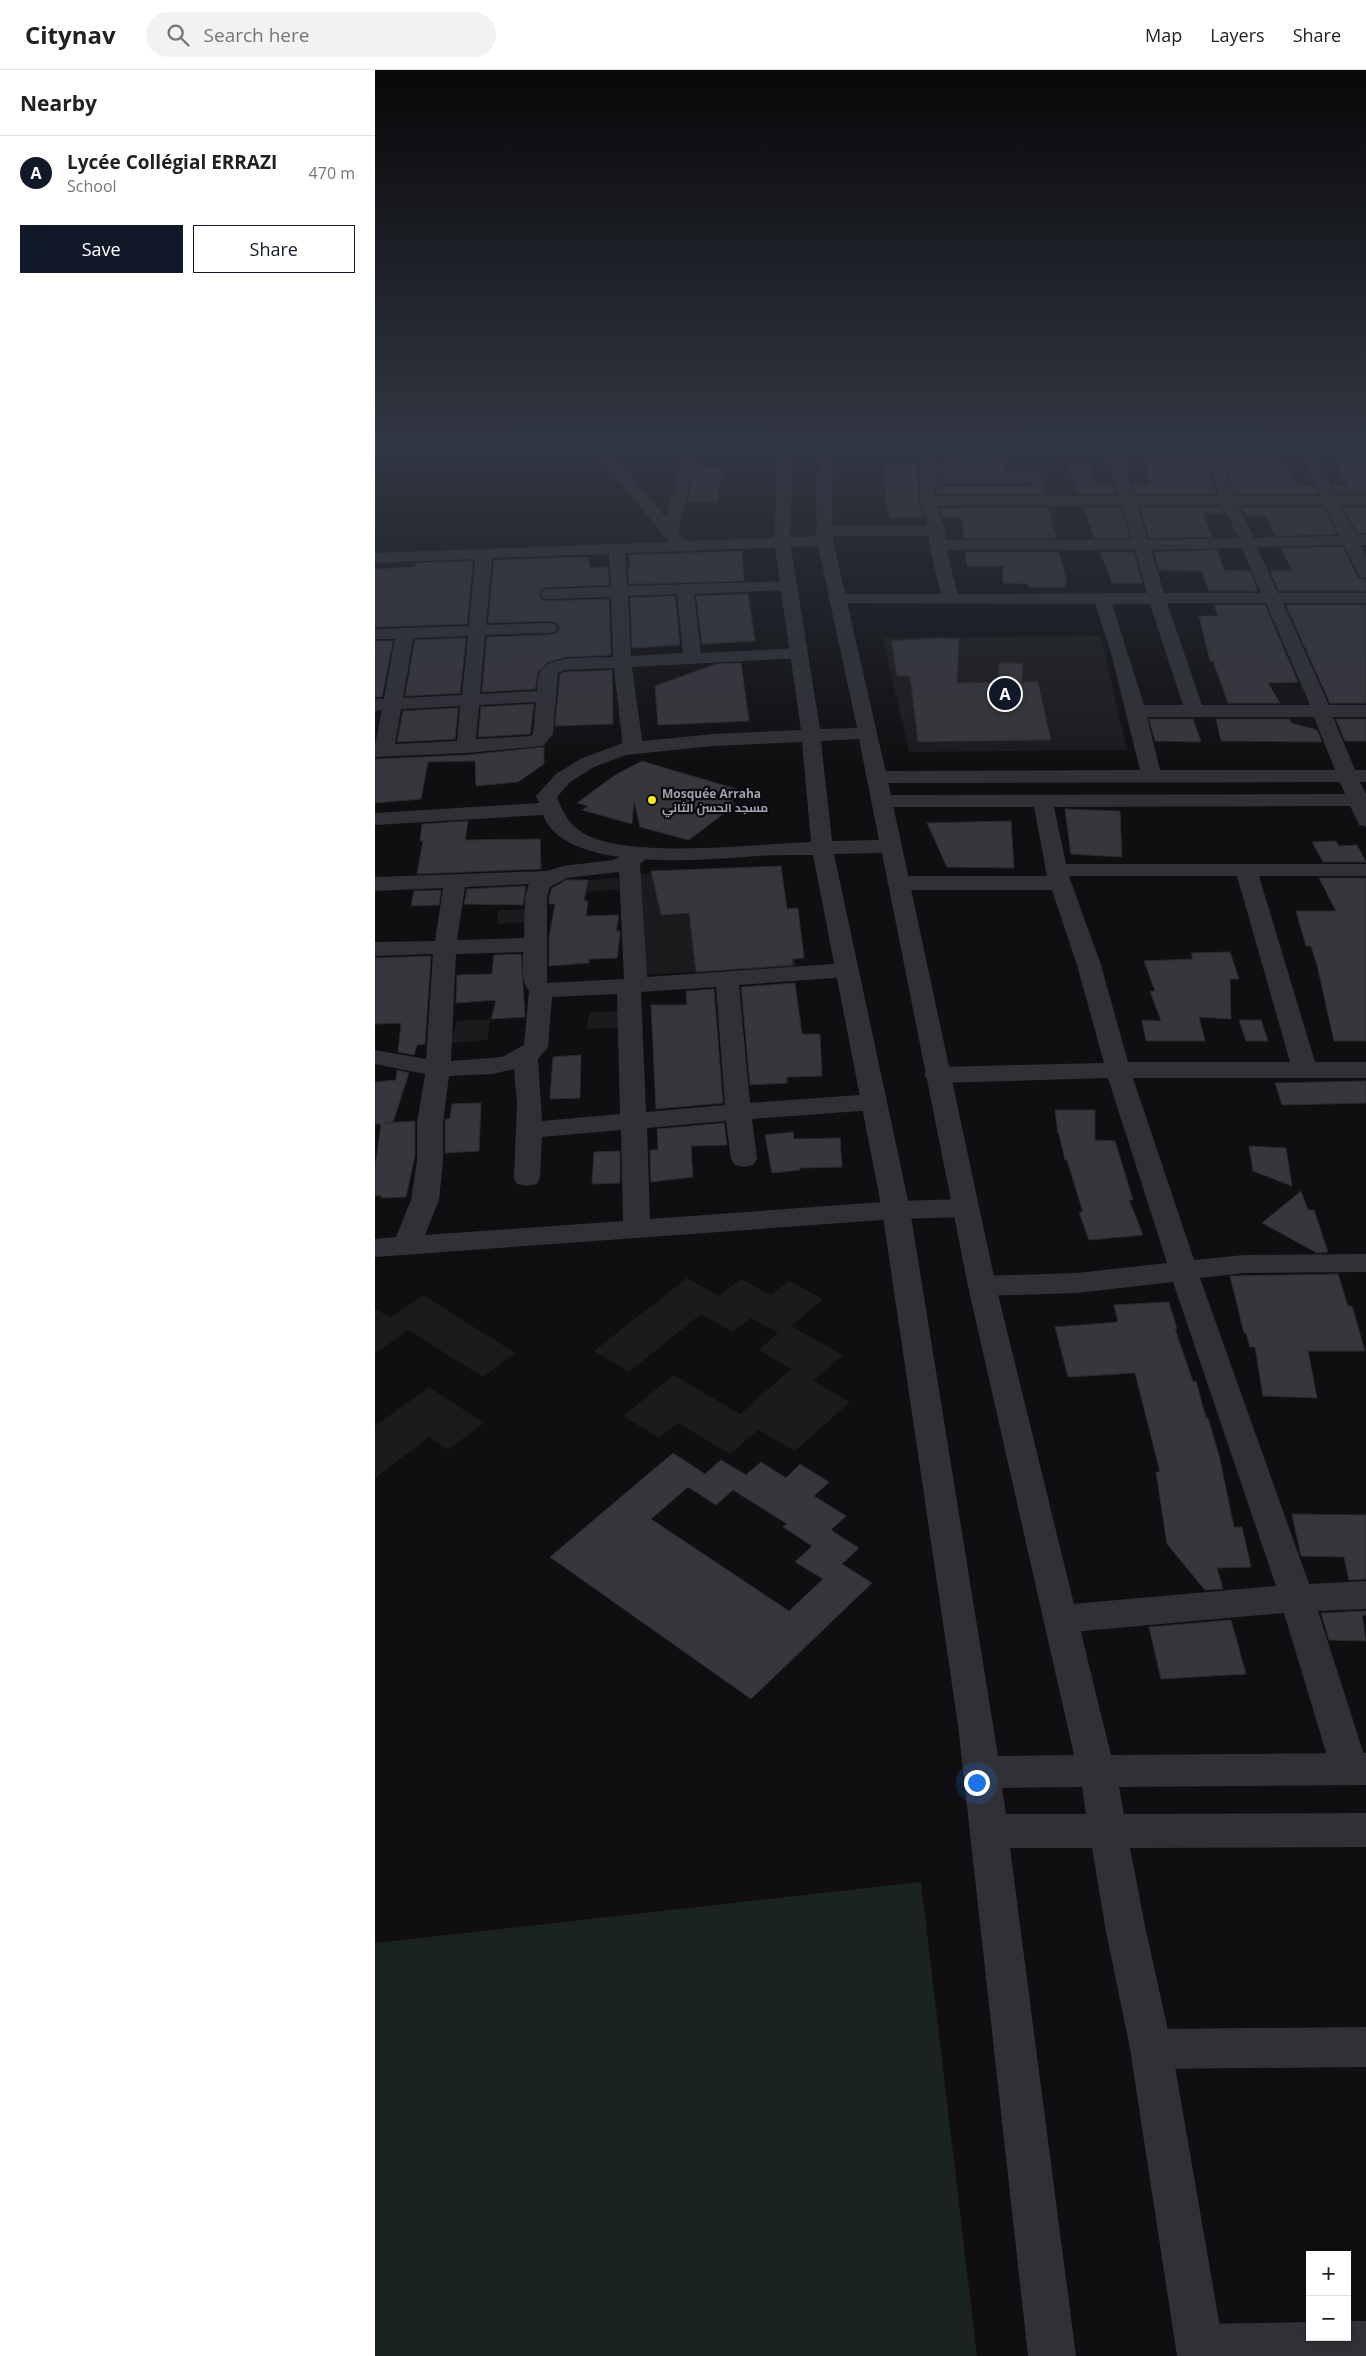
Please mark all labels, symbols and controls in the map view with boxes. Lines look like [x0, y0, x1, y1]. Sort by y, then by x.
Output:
search box [146, 12, 496, 57]
text: Citynav [25, 18, 116, 51]
icon: search [164, 21, 192, 49]
text: Search here [204, 22, 309, 48]
text: Map [1145, 23, 1182, 47]
text: Layers [1210, 23, 1265, 47]
text: Share [1293, 23, 1341, 47]
text: Nearby [20, 89, 97, 117]
text: Lycée Collégial ERRAZI [67, 149, 277, 175]
text: A [30, 162, 42, 184]
text: 470 m [309, 162, 355, 184]
text: School [67, 175, 117, 197]
button: Save [20, 225, 183, 273]
button: Share [193, 225, 355, 273]
pin: A [989, 675, 1021, 713]
place label: Mosquée Arraha مسجد الحسن الثاني [662, 785, 768, 818]
marker: Mosquée Arraha مسجد الحسن الثاني [646, 794, 658, 806]
your location [964, 1770, 990, 1796]
map controls [1306, 2251, 1351, 2341]
button: + [1306, 2251, 1351, 2296]
button: − [1306, 2296, 1351, 2341]

